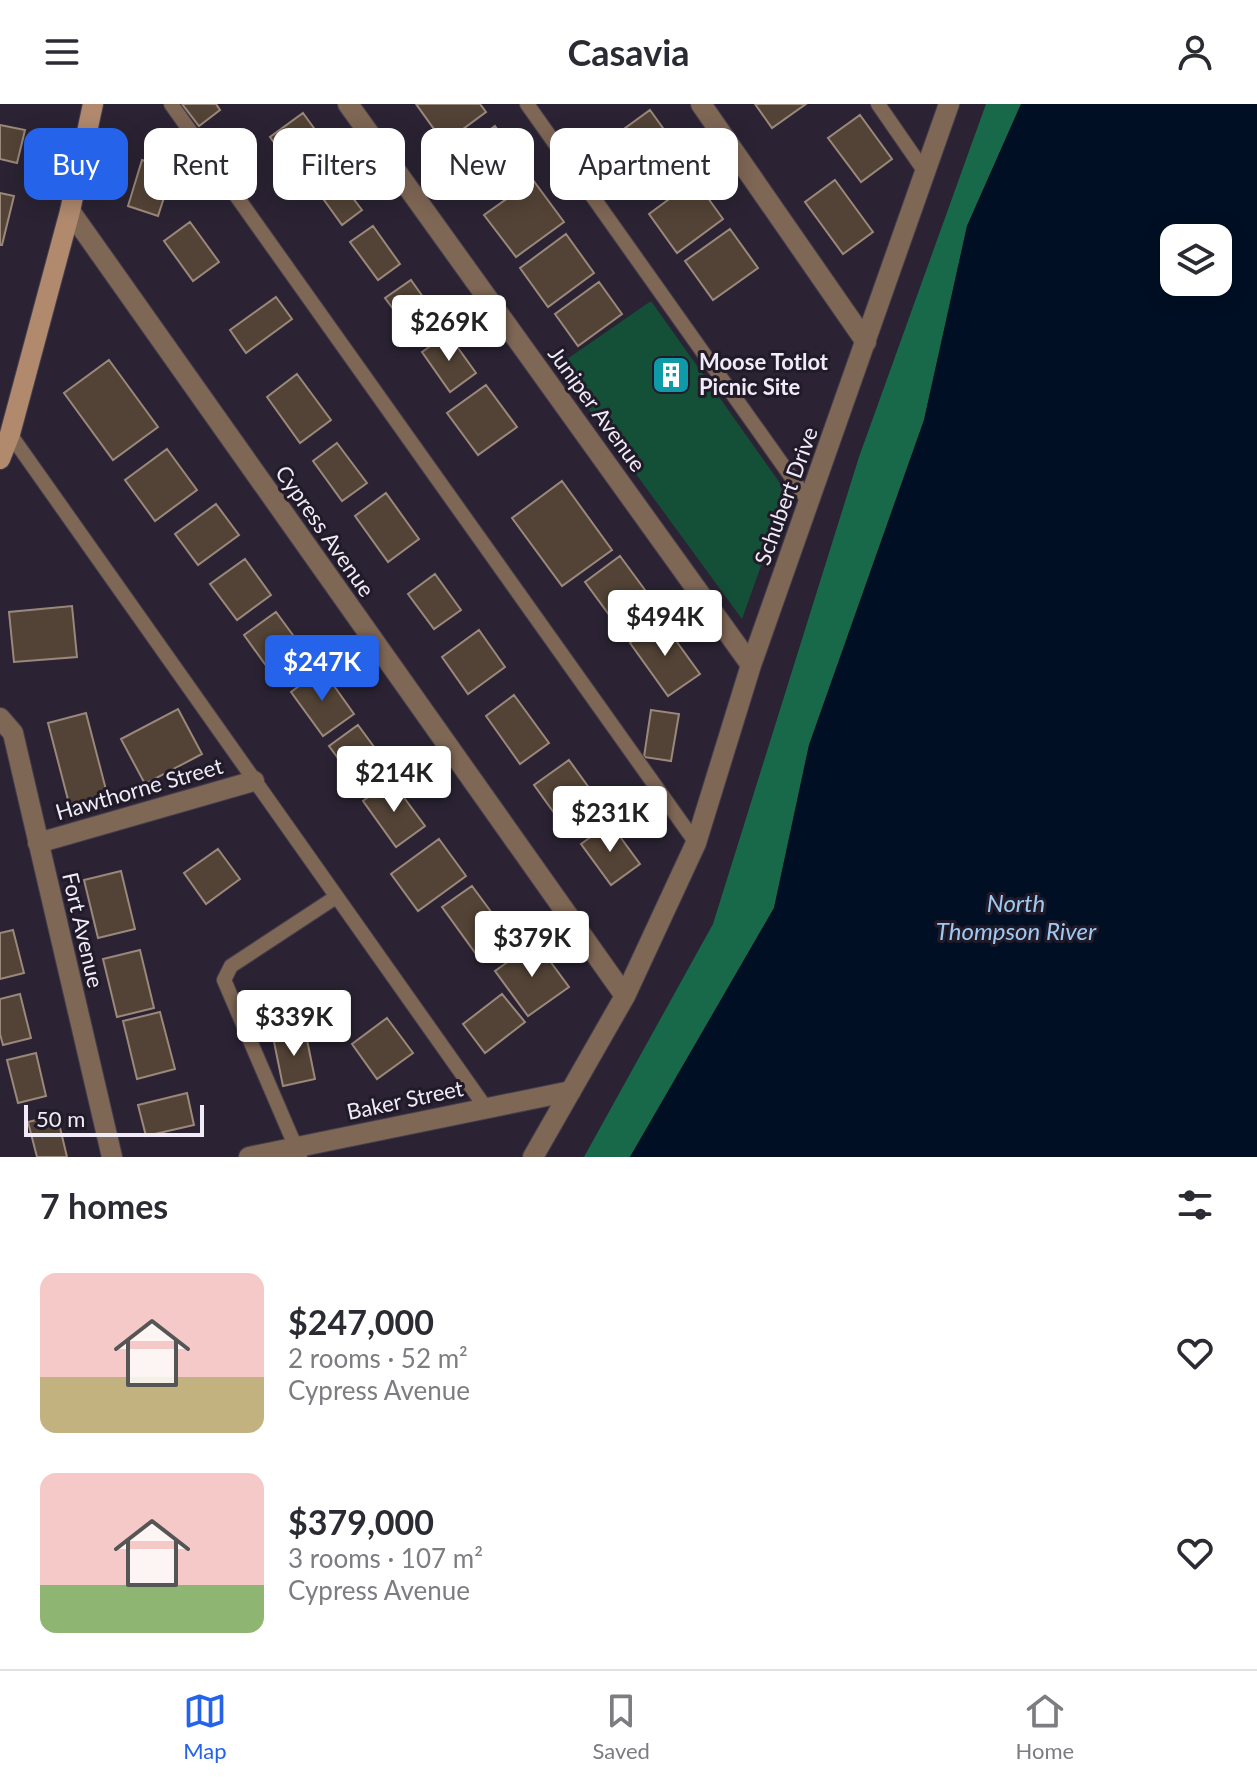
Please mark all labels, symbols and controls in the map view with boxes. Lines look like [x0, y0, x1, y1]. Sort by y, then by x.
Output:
icon: menu [40, 30, 84, 74]
text: Casavia [567, 30, 690, 74]
icon: person [1173, 30, 1217, 74]
chip: Buy [24, 128, 128, 200]
chip: Rent [144, 128, 257, 200]
chip: Filters [273, 128, 405, 200]
chip: New [421, 128, 534, 200]
chip: Apartment [550, 128, 738, 200]
map controls [1160, 224, 1232, 296]
button: layers [1160, 224, 1232, 296]
pin: $269K [393, 295, 505, 363]
text: $269K [410, 305, 488, 337]
street label: Juniper Avenue [543, 341, 652, 477]
place label: Moose Totlot Picnic Site [699, 348, 829, 400]
building icon: Moose Totlot Picnic Site [650, 354, 692, 396]
street label: Schubert Drive [748, 423, 823, 568]
street label: Cypress Avenue [270, 460, 381, 602]
pin: $494K [609, 590, 721, 658]
text: $494K [626, 600, 704, 632]
pin: $247K [266, 635, 378, 703]
text: $247K [283, 645, 361, 677]
pin: $214K [338, 746, 450, 814]
street label: Hawthorne Street [52, 752, 226, 825]
text: $214K [355, 756, 433, 788]
pin: $231K [554, 786, 666, 854]
text: $231K [571, 796, 649, 828]
street label: Fort Avenue [57, 870, 110, 990]
water label: North Thompson River [936, 888, 1097, 945]
pin: $379K [476, 911, 588, 979]
text: $379K [493, 921, 571, 953]
pin: $339K [238, 990, 350, 1058]
text: $339K [255, 1000, 333, 1032]
street label: Baker Street [344, 1074, 466, 1125]
scale bar [24, 1101, 204, 1137]
text: 50 m [36, 1105, 85, 1132]
icon: filters [1173, 1183, 1217, 1227]
text: 7 homes [40, 1185, 168, 1226]
text: $247,000 [288, 1301, 434, 1342]
icon: home [104, 1305, 200, 1401]
icon: heart [1173, 1331, 1217, 1375]
text: 2 rooms · 52 m² [288, 1342, 468, 1374]
text: Cypress Avenue [288, 1374, 470, 1406]
text: $379,000 [288, 1501, 434, 1542]
icon: home [104, 1505, 200, 1601]
icon: heart [1173, 1531, 1217, 1575]
text: 3 rooms · 107 m² [288, 1542, 483, 1574]
text: Cypress Avenue [288, 1574, 470, 1606]
tab: Map [183, 1689, 227, 1764]
tab: Saved [592, 1689, 650, 1764]
tab: Home [1016, 1689, 1074, 1764]

